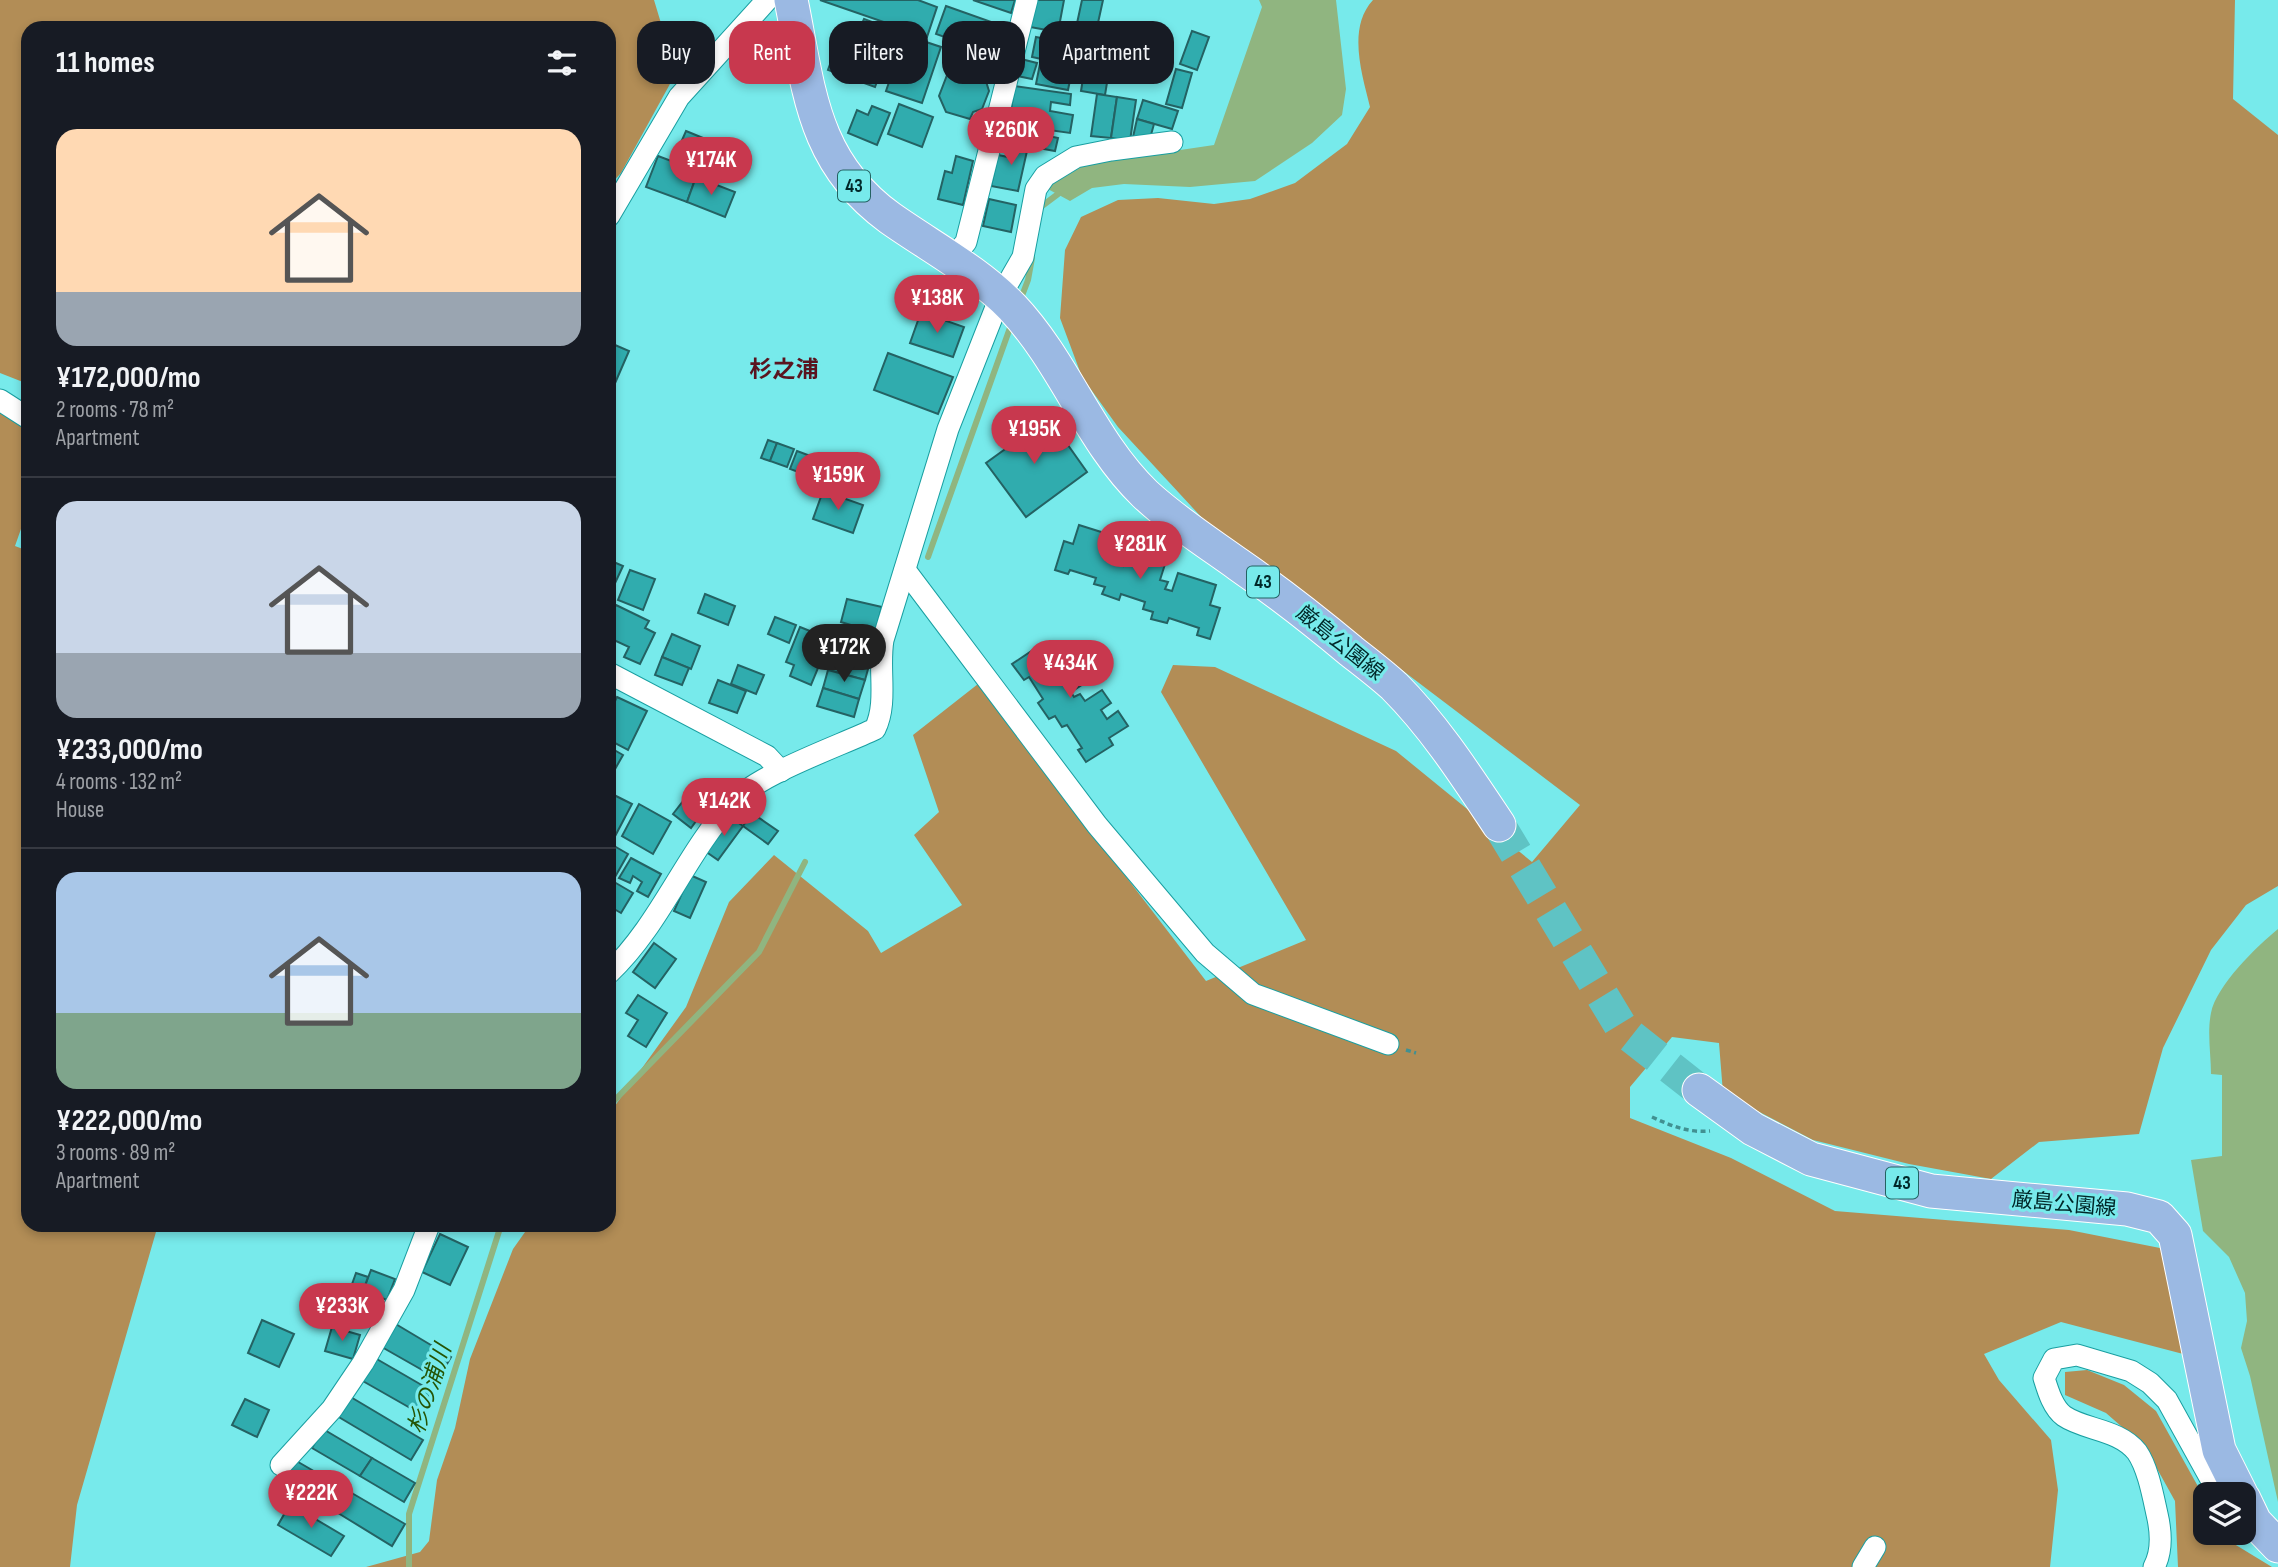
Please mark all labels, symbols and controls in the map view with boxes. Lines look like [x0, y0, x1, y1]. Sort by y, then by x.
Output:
chip: Buy [637, 21, 715, 84]
chip: Rent [729, 21, 815, 84]
chip: Filters [829, 21, 928, 84]
chip: New [942, 21, 1025, 84]
chip: Apartment [1039, 21, 1174, 84]
icon: filters [543, 44, 581, 82]
text: 11 homes [56, 45, 155, 81]
pin: ¥260K [962, 108, 1060, 167]
text: ¥260K [984, 116, 1039, 144]
pin: ¥174K [662, 138, 760, 197]
text: ¥174K [685, 146, 737, 174]
road number: 43 [838, 170, 870, 202]
icon: home [256, 175, 382, 301]
pin: ¥138K [888, 276, 986, 335]
text: ¥138K [910, 284, 964, 312]
district label: 杉之浦 [750, 356, 819, 384]
text: ¥172,000/mo [56, 360, 201, 396]
text: 2 rooms · 78 m² [56, 396, 174, 424]
pin: ¥195K [985, 406, 1083, 466]
text: ¥195K [1007, 415, 1061, 443]
text: Apartment [56, 424, 140, 452]
pin: ¥159K [789, 452, 887, 512]
text: ¥159K [811, 461, 865, 489]
pin: ¥281K [1091, 522, 1189, 581]
text: ¥281K [1113, 530, 1167, 558]
icon: home [256, 547, 382, 673]
road number: 43 [1247, 566, 1279, 597]
street label: 厳島公園線 [1291, 600, 1389, 686]
pin: ¥172K [795, 624, 893, 684]
text: ¥172K [818, 633, 870, 661]
pin: ¥434K [1021, 640, 1119, 700]
text: ¥434K [1043, 649, 1097, 677]
text: ¥233,000/mo [56, 732, 203, 768]
text: 4 rooms · 132 m² [56, 768, 182, 796]
pin: ¥142K [675, 778, 773, 838]
text: ¥142K [697, 787, 751, 815]
text: House [56, 796, 104, 824]
icon: home [256, 918, 382, 1044]
text: ¥222,000/mo [56, 1103, 202, 1139]
text: 3 rooms · 89 m² [56, 1139, 175, 1167]
text: Apartment [56, 1167, 140, 1195]
road number: 43 [1886, 1168, 1918, 1198]
street label: 厳島公園線 [2011, 1187, 2117, 1221]
pin: ¥233K [293, 1284, 391, 1343]
text: ¥233K [315, 1292, 369, 1320]
water label: 杉の浦川 [402, 1338, 458, 1437]
pin: ¥222K [262, 1470, 360, 1530]
text: ¥222K [284, 1479, 338, 1507]
map controls [2193, 1482, 2256, 1545]
button: layers [2193, 1482, 2256, 1545]

